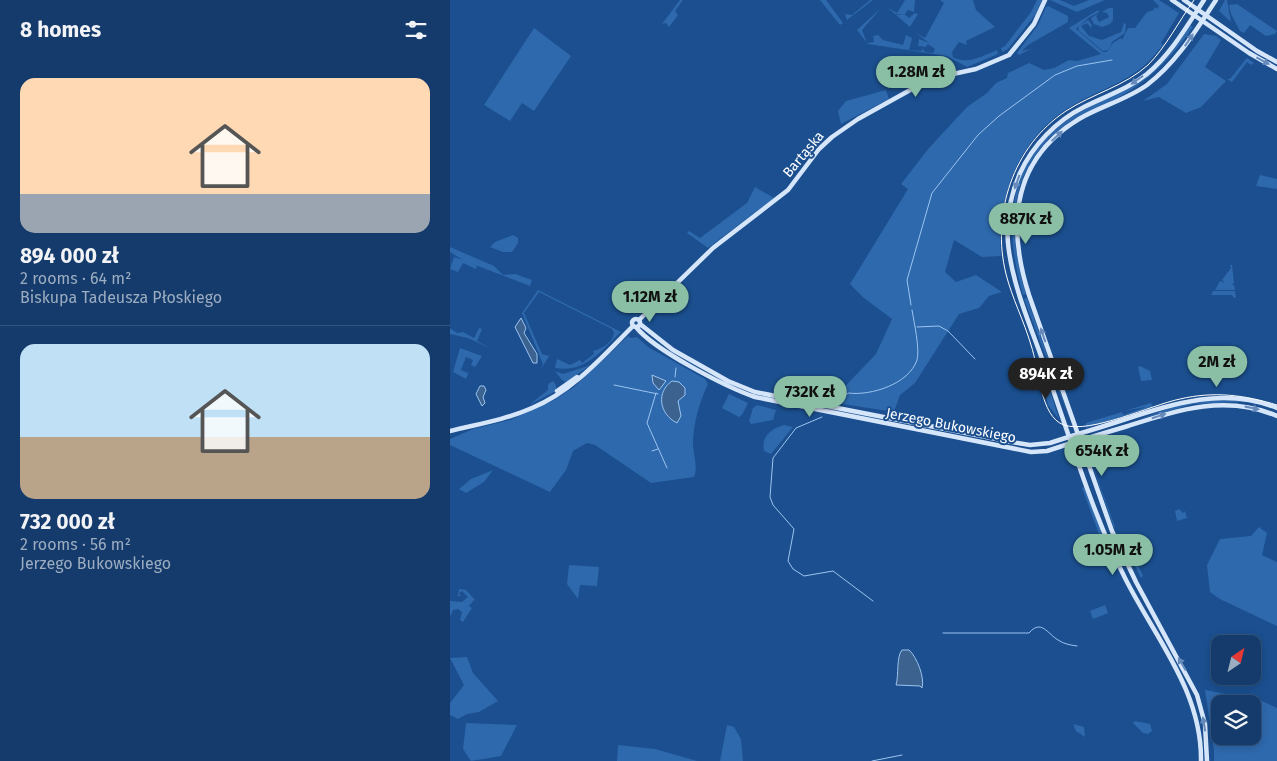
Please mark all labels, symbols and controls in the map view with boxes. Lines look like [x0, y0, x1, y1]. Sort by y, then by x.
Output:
icon: filters [402, 16, 430, 44]
text: 8 homes [20, 17, 101, 43]
one-way arrow [1184, 34, 1194, 47]
pin: 1.28M zł [864, 56, 968, 98]
one-way arrow [1256, 57, 1270, 65]
text: 1.28M zł [887, 62, 945, 81]
one-way arrow [1131, 75, 1144, 85]
icon: home [180, 111, 270, 201]
street label: Bartąska [779, 128, 828, 181]
one-way arrow [1051, 130, 1063, 142]
one-way arrow [1013, 174, 1020, 189]
pin: 887K zł [980, 202, 1072, 245]
text: 887K zł [1000, 209, 1052, 228]
text: 894 000 zł [20, 243, 119, 269]
text: 2 rooms · 64 m² [20, 269, 131, 288]
pin: 1.12M zł [598, 280, 702, 323]
text: 1.12M zł [623, 287, 677, 306]
text: Biskupa Tadeusza Płoskiego [20, 288, 222, 307]
one-way arrow [1039, 328, 1046, 343]
pin: 2M zł [1182, 346, 1252, 388]
text: 2M zł [1198, 352, 1236, 371]
pin: 894K zł [1000, 358, 1092, 400]
text: 894K zł [1019, 364, 1073, 383]
icon: home [180, 376, 270, 466]
pin: 732K zł [764, 376, 856, 418]
text: 732K zł [785, 382, 835, 401]
street label: Jerzego Bukowskiego [884, 405, 1017, 446]
one-way arrow [1244, 405, 1260, 413]
one-way arrow [1152, 412, 1167, 419]
pin: 654K zł [1056, 434, 1148, 477]
text: 654K zł [1075, 441, 1129, 460]
text: 732 000 zł [20, 509, 115, 535]
pin: 1.05M zł [1061, 534, 1165, 576]
text: 2 rooms · 56 m² [20, 535, 131, 554]
text: 1.05M zł [1084, 540, 1142, 559]
text: Jerzego Bukowskiego [20, 554, 171, 573]
north arrow [1211, 635, 1261, 685]
map controls [1211, 635, 1261, 745]
one-way arrow [1177, 658, 1186, 671]
button: layers [1211, 695, 1261, 745]
one-way arrow [1200, 716, 1208, 732]

